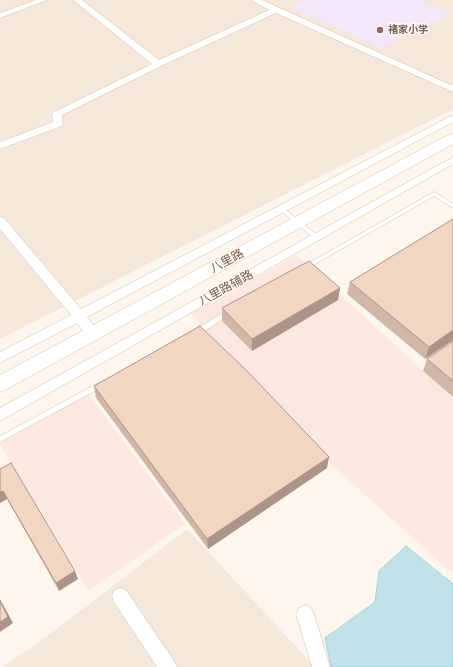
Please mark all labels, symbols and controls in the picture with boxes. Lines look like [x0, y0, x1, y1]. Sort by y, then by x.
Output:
place label: 褚家小学 [388, 24, 428, 36]
marker: 褚家小学 [375, 25, 385, 35]
street label: 八里路 [208, 246, 246, 276]
street label: 八里路辅路 [196, 267, 256, 309]

